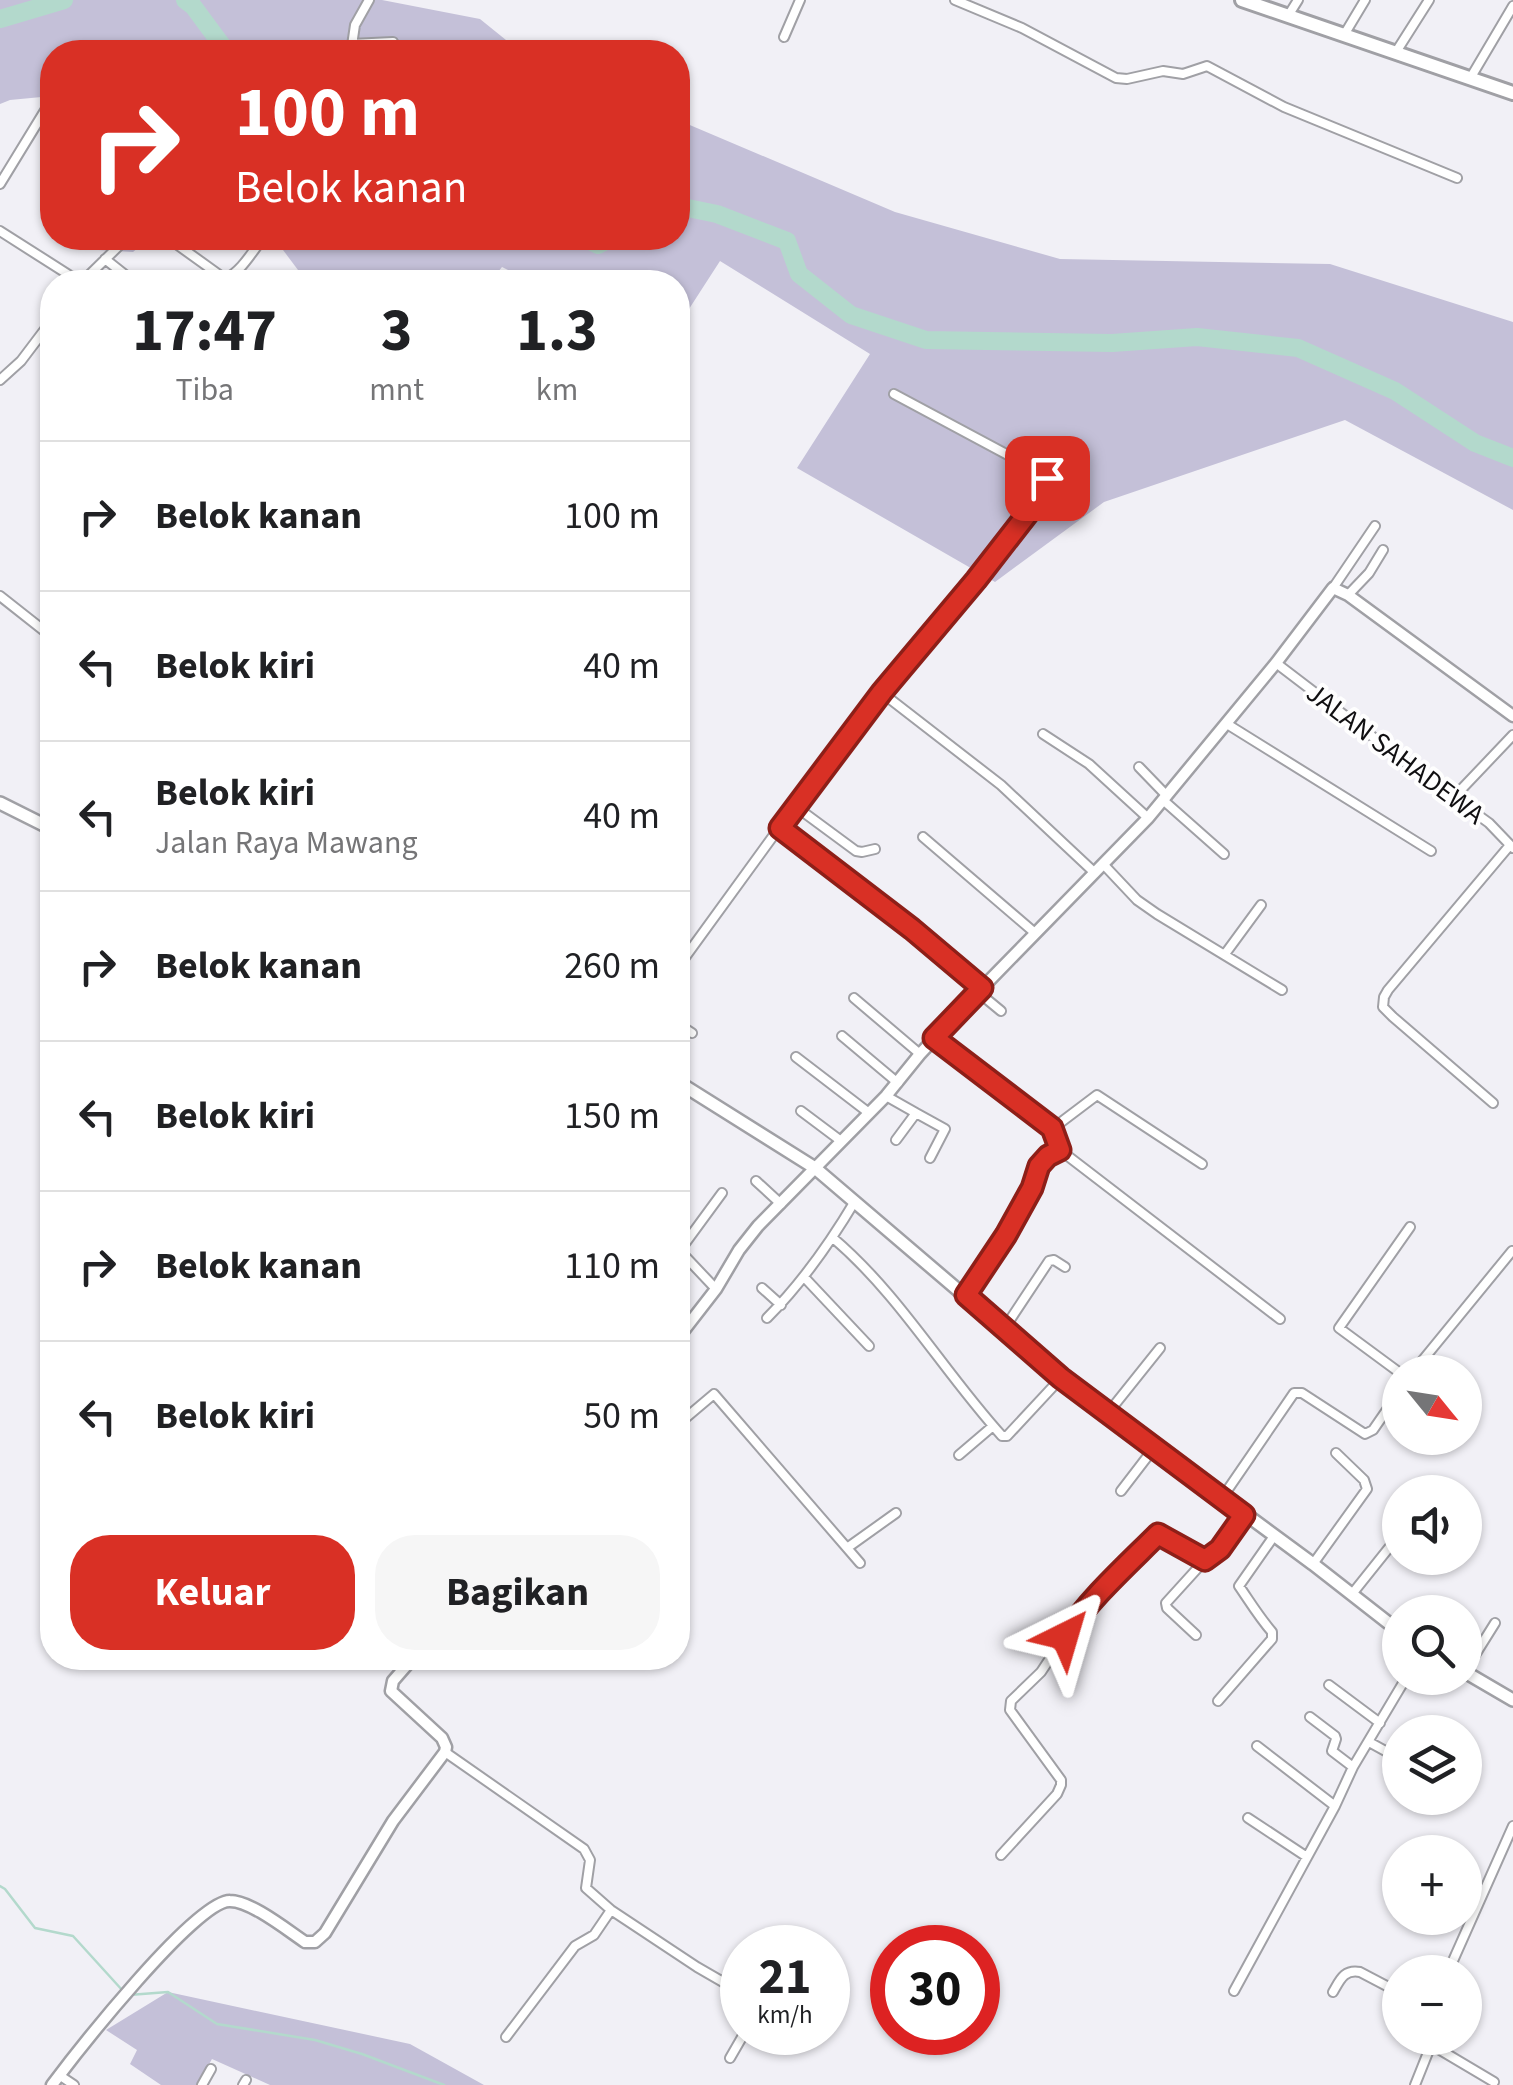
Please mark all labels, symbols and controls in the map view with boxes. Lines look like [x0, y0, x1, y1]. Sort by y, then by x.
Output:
text: 100 m [235, 63, 420, 163]
icon: right [70, 80, 200, 210]
text: Belok kanan [235, 156, 467, 220]
text: 17:47 [132, 289, 277, 374]
text: 3 [381, 289, 413, 374]
text: 1.3 [516, 289, 598, 374]
text: Tiba [175, 367, 234, 413]
text: mnt [369, 367, 424, 413]
text: km [536, 367, 578, 413]
pin [1005, 436, 1090, 521]
icon: arrive [1020, 451, 1075, 506]
icon: right [70, 489, 125, 544]
text: Belok kanan [155, 489, 362, 543]
text: 100 m [564, 489, 660, 543]
icon: left [70, 639, 125, 694]
text: Belok kiri [155, 639, 315, 693]
text: 40 m [583, 639, 660, 693]
street label: JALAN SAHADEWA [1298, 673, 1494, 835]
text: Belok kiri [155, 766, 315, 820]
icon: left [70, 789, 125, 844]
text: 40 m [583, 789, 660, 843]
text: Jalan Raya Mawang [155, 820, 418, 866]
icon: right [70, 939, 125, 994]
text: Belok kanan [155, 939, 362, 993]
text: 260 m [564, 939, 660, 993]
icon: left [70, 1089, 125, 1144]
text: Belok kiri [155, 1089, 315, 1143]
text: 150 m [564, 1089, 660, 1143]
icon: right [70, 1239, 125, 1294]
text: Belok kanan [155, 1239, 362, 1293]
text: 110 m [564, 1239, 660, 1293]
north arrow [1382, 1355, 1482, 1455]
map controls [1382, 1355, 1482, 2055]
icon: left [70, 1389, 125, 1444]
text: Belok kiri [155, 1389, 315, 1443]
text: 50 m [583, 1389, 660, 1443]
button: sound [1382, 1475, 1482, 1575]
button: Keluar [70, 1535, 355, 1650]
button: Bagikan [375, 1535, 660, 1650]
position arrow [1013, 1584, 1117, 1688]
button: search [1382, 1595, 1482, 1695]
button: layers [1382, 1715, 1482, 1815]
button: + [1382, 1835, 1482, 1935]
speed limit sign: 30 [870, 1925, 1000, 2055]
text: 21 [759, 1942, 811, 2013]
button: − [1382, 1955, 1482, 2055]
text: km/h [757, 1997, 813, 2033]

